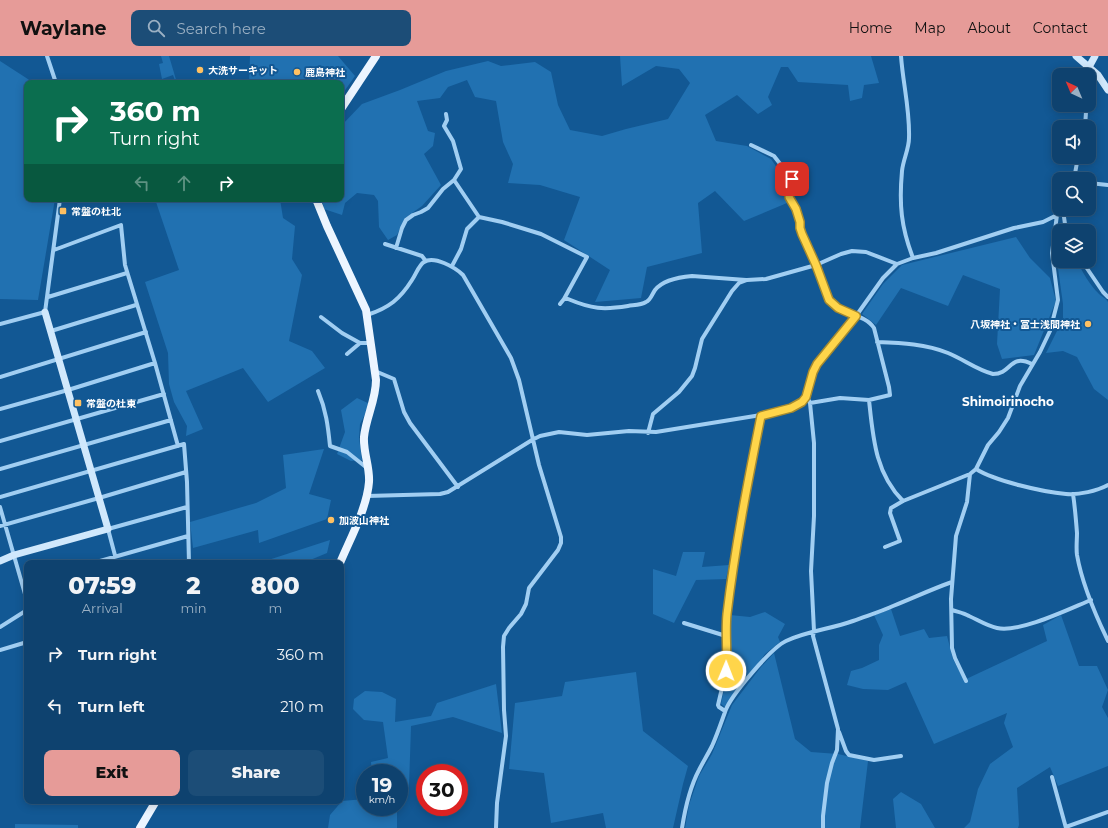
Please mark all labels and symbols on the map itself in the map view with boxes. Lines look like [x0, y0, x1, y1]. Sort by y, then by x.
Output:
place label: 大洗サーキット [208, 64, 278, 77]
marker: 大洗サーキット [195, 65, 205, 75]
place label: 鹿島神社 [305, 66, 346, 79]
marker: 鹿島神社 [292, 67, 302, 77]
north arrow [1052, 68, 1096, 112]
pin [775, 162, 809, 196]
place label: 常盤の杜北 [71, 205, 121, 218]
marker: 常盤の杜北 [58, 206, 68, 216]
place label: 八坂神社・冨士浅間神社 [970, 318, 1081, 331]
marker: 八坂神社・冨士浅間神社 [1083, 319, 1093, 329]
district label: Shimoirinocho [962, 394, 1054, 409]
place label: 常盤の杜東 [86, 397, 137, 410]
marker: 常盤の杜東 [73, 398, 83, 408]
place label: 加波山神社 [339, 514, 390, 527]
marker: 加波山神社 [326, 515, 336, 525]
position arrow [705, 650, 747, 692]
speed limit sign: 30 [416, 764, 468, 816]

